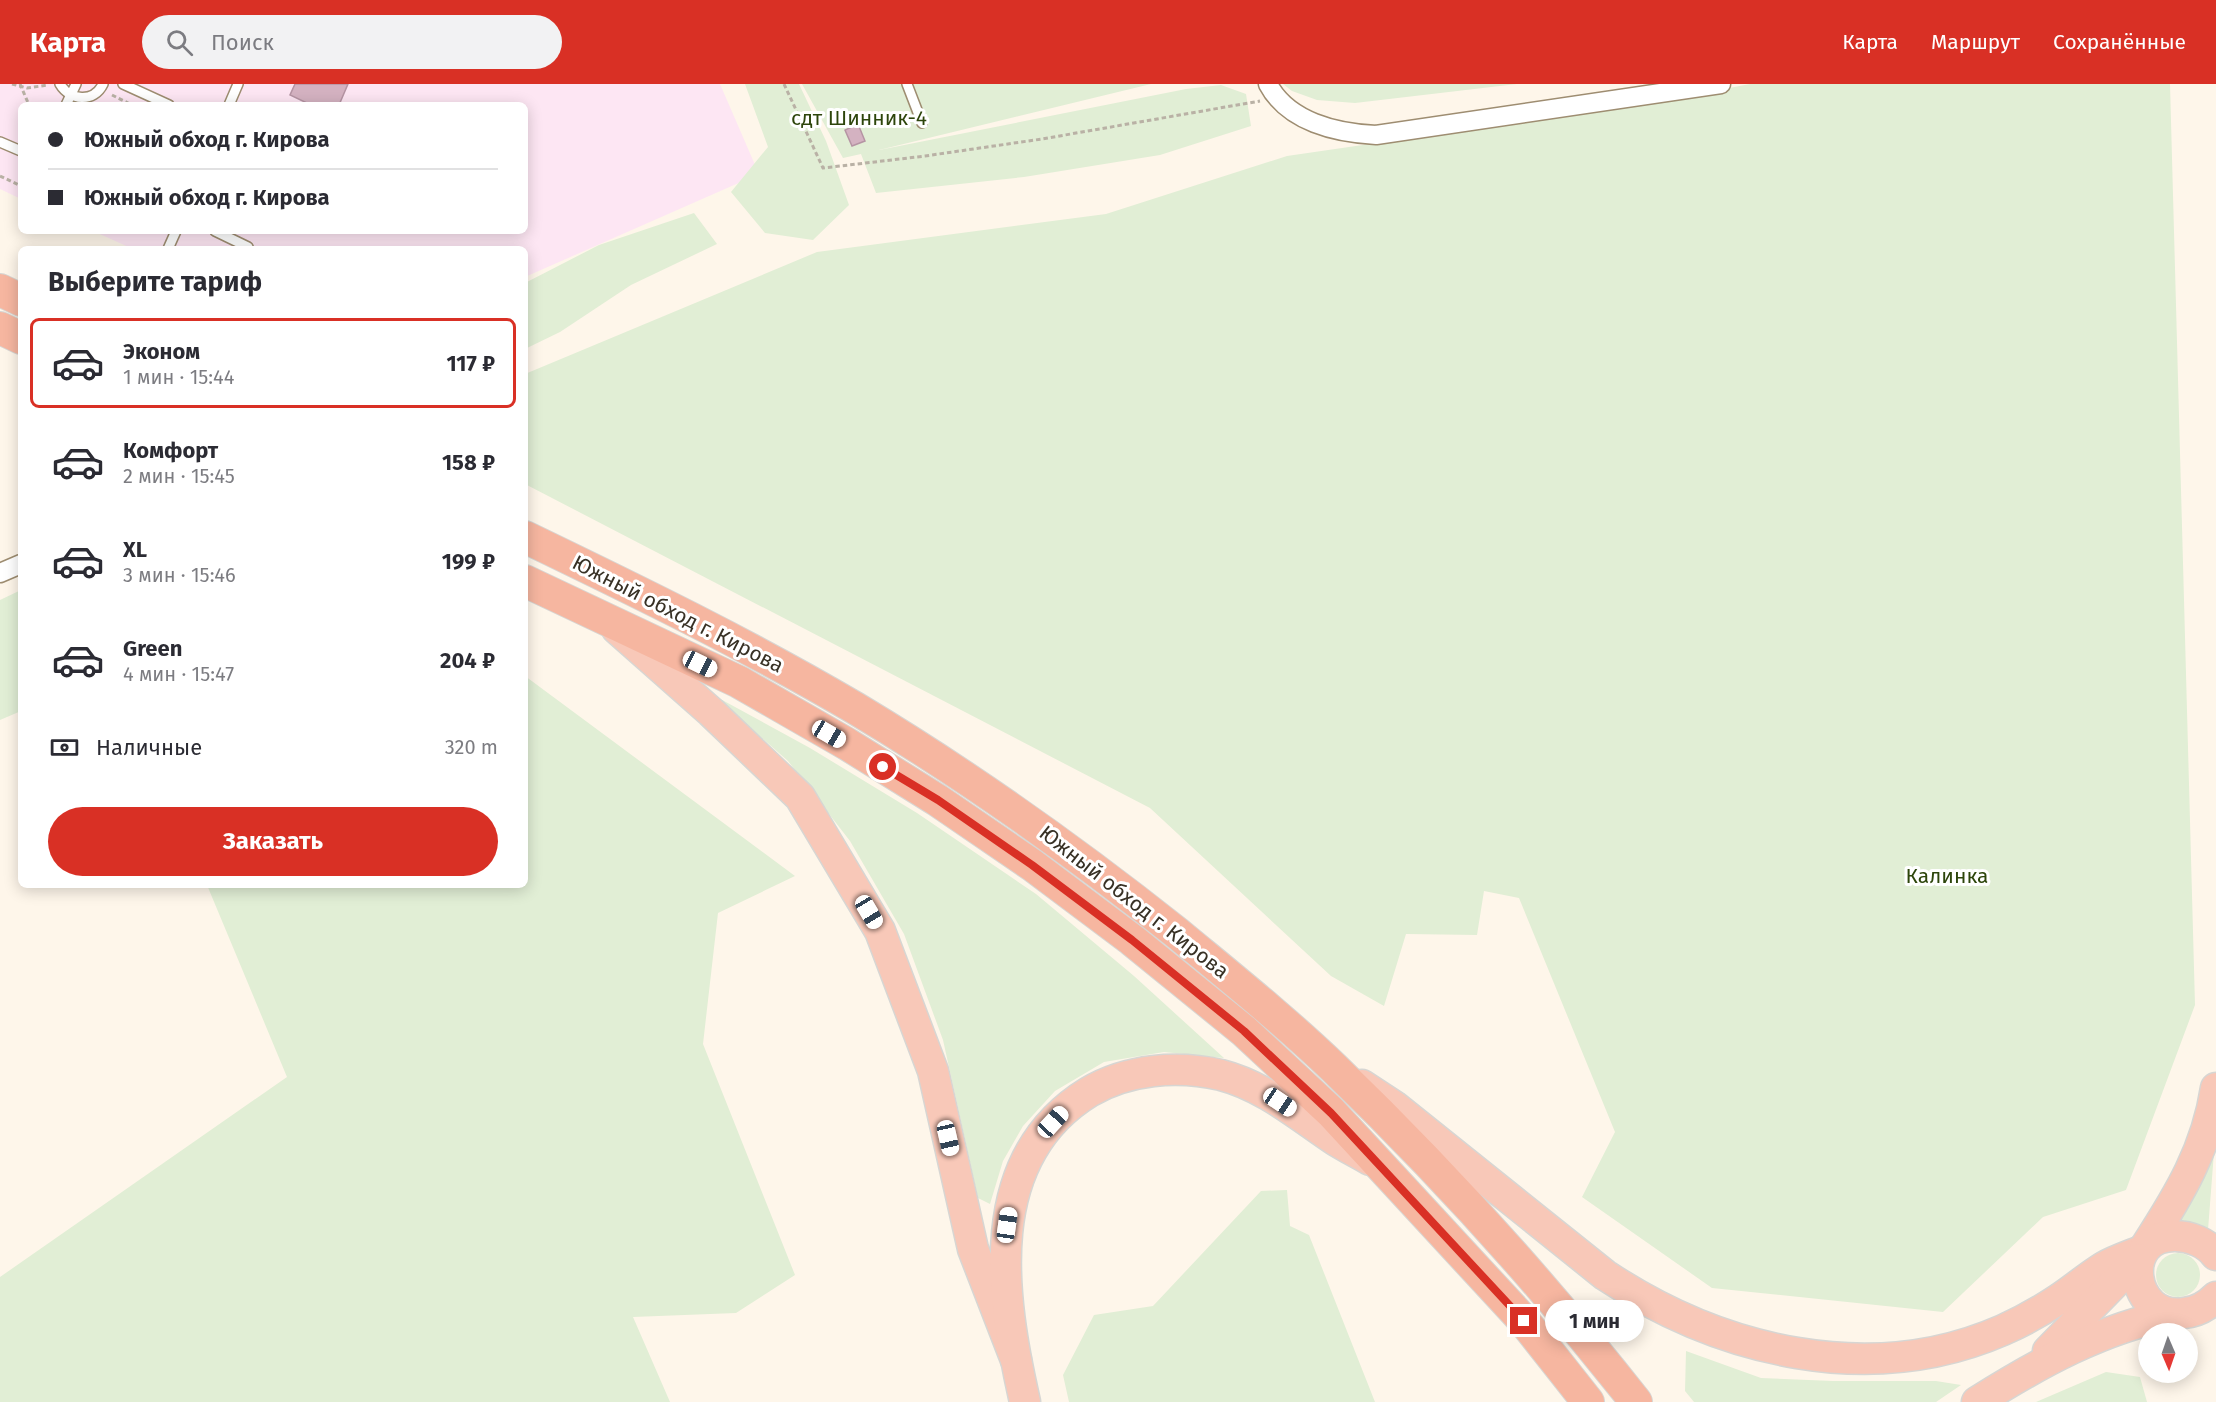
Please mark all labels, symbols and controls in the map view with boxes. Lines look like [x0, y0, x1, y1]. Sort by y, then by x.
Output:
search box [142, 15, 562, 69]
text: Карта [30, 26, 106, 59]
icon: search [163, 26, 196, 59]
text: Поиск [211, 29, 274, 56]
text: Карта [1842, 29, 1898, 55]
text: Маршрут [1931, 29, 2020, 55]
text: Сохранённые [2053, 29, 2186, 55]
park label: сдт Шинник-4 [791, 105, 927, 131]
text: Южный обход г. Кирова [84, 126, 330, 153]
text: Южный обход г. Кирова [84, 184, 330, 211]
text: Выберите тариф [48, 266, 262, 298]
icon: car [51, 336, 105, 390]
text: Эконом [123, 338, 200, 365]
text: 117 ₽ [446, 350, 495, 377]
text: 1 мин · 15:44 [123, 365, 234, 389]
icon: car [51, 435, 105, 489]
text: Комфорт [123, 437, 218, 464]
text: 158 ₽ [442, 449, 495, 476]
text: 2 мин · 15:45 [123, 464, 235, 488]
icon: car [51, 534, 105, 588]
text: XL [123, 536, 147, 563]
text: 199 ₽ [442, 548, 495, 575]
street label: Южный обход г. Кирова [568, 549, 788, 679]
text: 3 мин · 15:46 [123, 563, 236, 587]
icon: car [51, 633, 105, 687]
text: Green [123, 635, 182, 662]
text: 204 ₽ [440, 647, 495, 674]
car [680, 648, 720, 680]
text: 4 мин · 15:47 [123, 662, 234, 686]
car [809, 717, 849, 751]
icon: cash [48, 731, 81, 764]
text: Наличные [96, 734, 202, 761]
text: 320 m [445, 735, 498, 759]
route start [869, 753, 896, 780]
button: Заказать [48, 807, 498, 876]
street label: Южный обход г. Кирова [1034, 820, 1234, 984]
park label: Калинка [1906, 863, 1988, 889]
car [852, 892, 886, 932]
car [1260, 1084, 1300, 1120]
car [1034, 1103, 1072, 1141]
car [935, 1118, 961, 1158]
car [996, 1206, 1018, 1244]
callout: 1 мин [1545, 1300, 1644, 1342]
route end [1510, 1307, 1537, 1334]
text: 1 мин [1569, 1309, 1620, 1333]
north arrow [2138, 1323, 2198, 1383]
map controls [2138, 1323, 2198, 1383]

